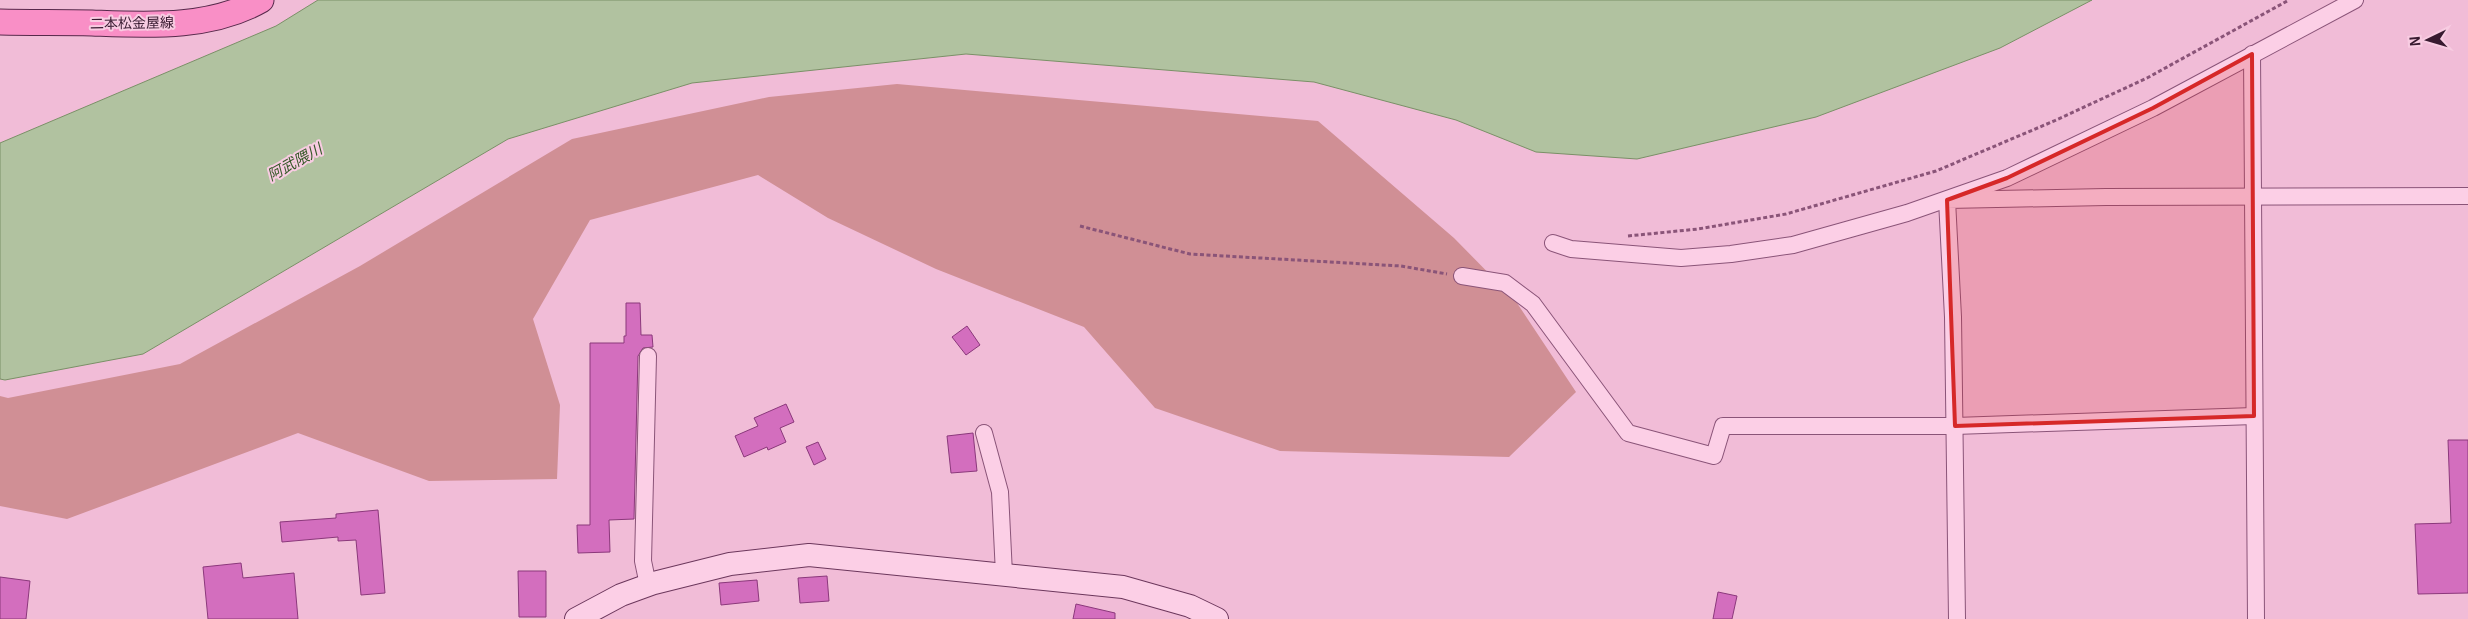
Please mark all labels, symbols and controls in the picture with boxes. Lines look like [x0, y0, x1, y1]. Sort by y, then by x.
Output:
street label: 二本松金屋線 [90, 11, 174, 33]
north arrow [2403, 15, 2453, 65]
text: N [2404, 35, 2424, 47]
water label: 阿武隈川 [263, 136, 327, 185]

